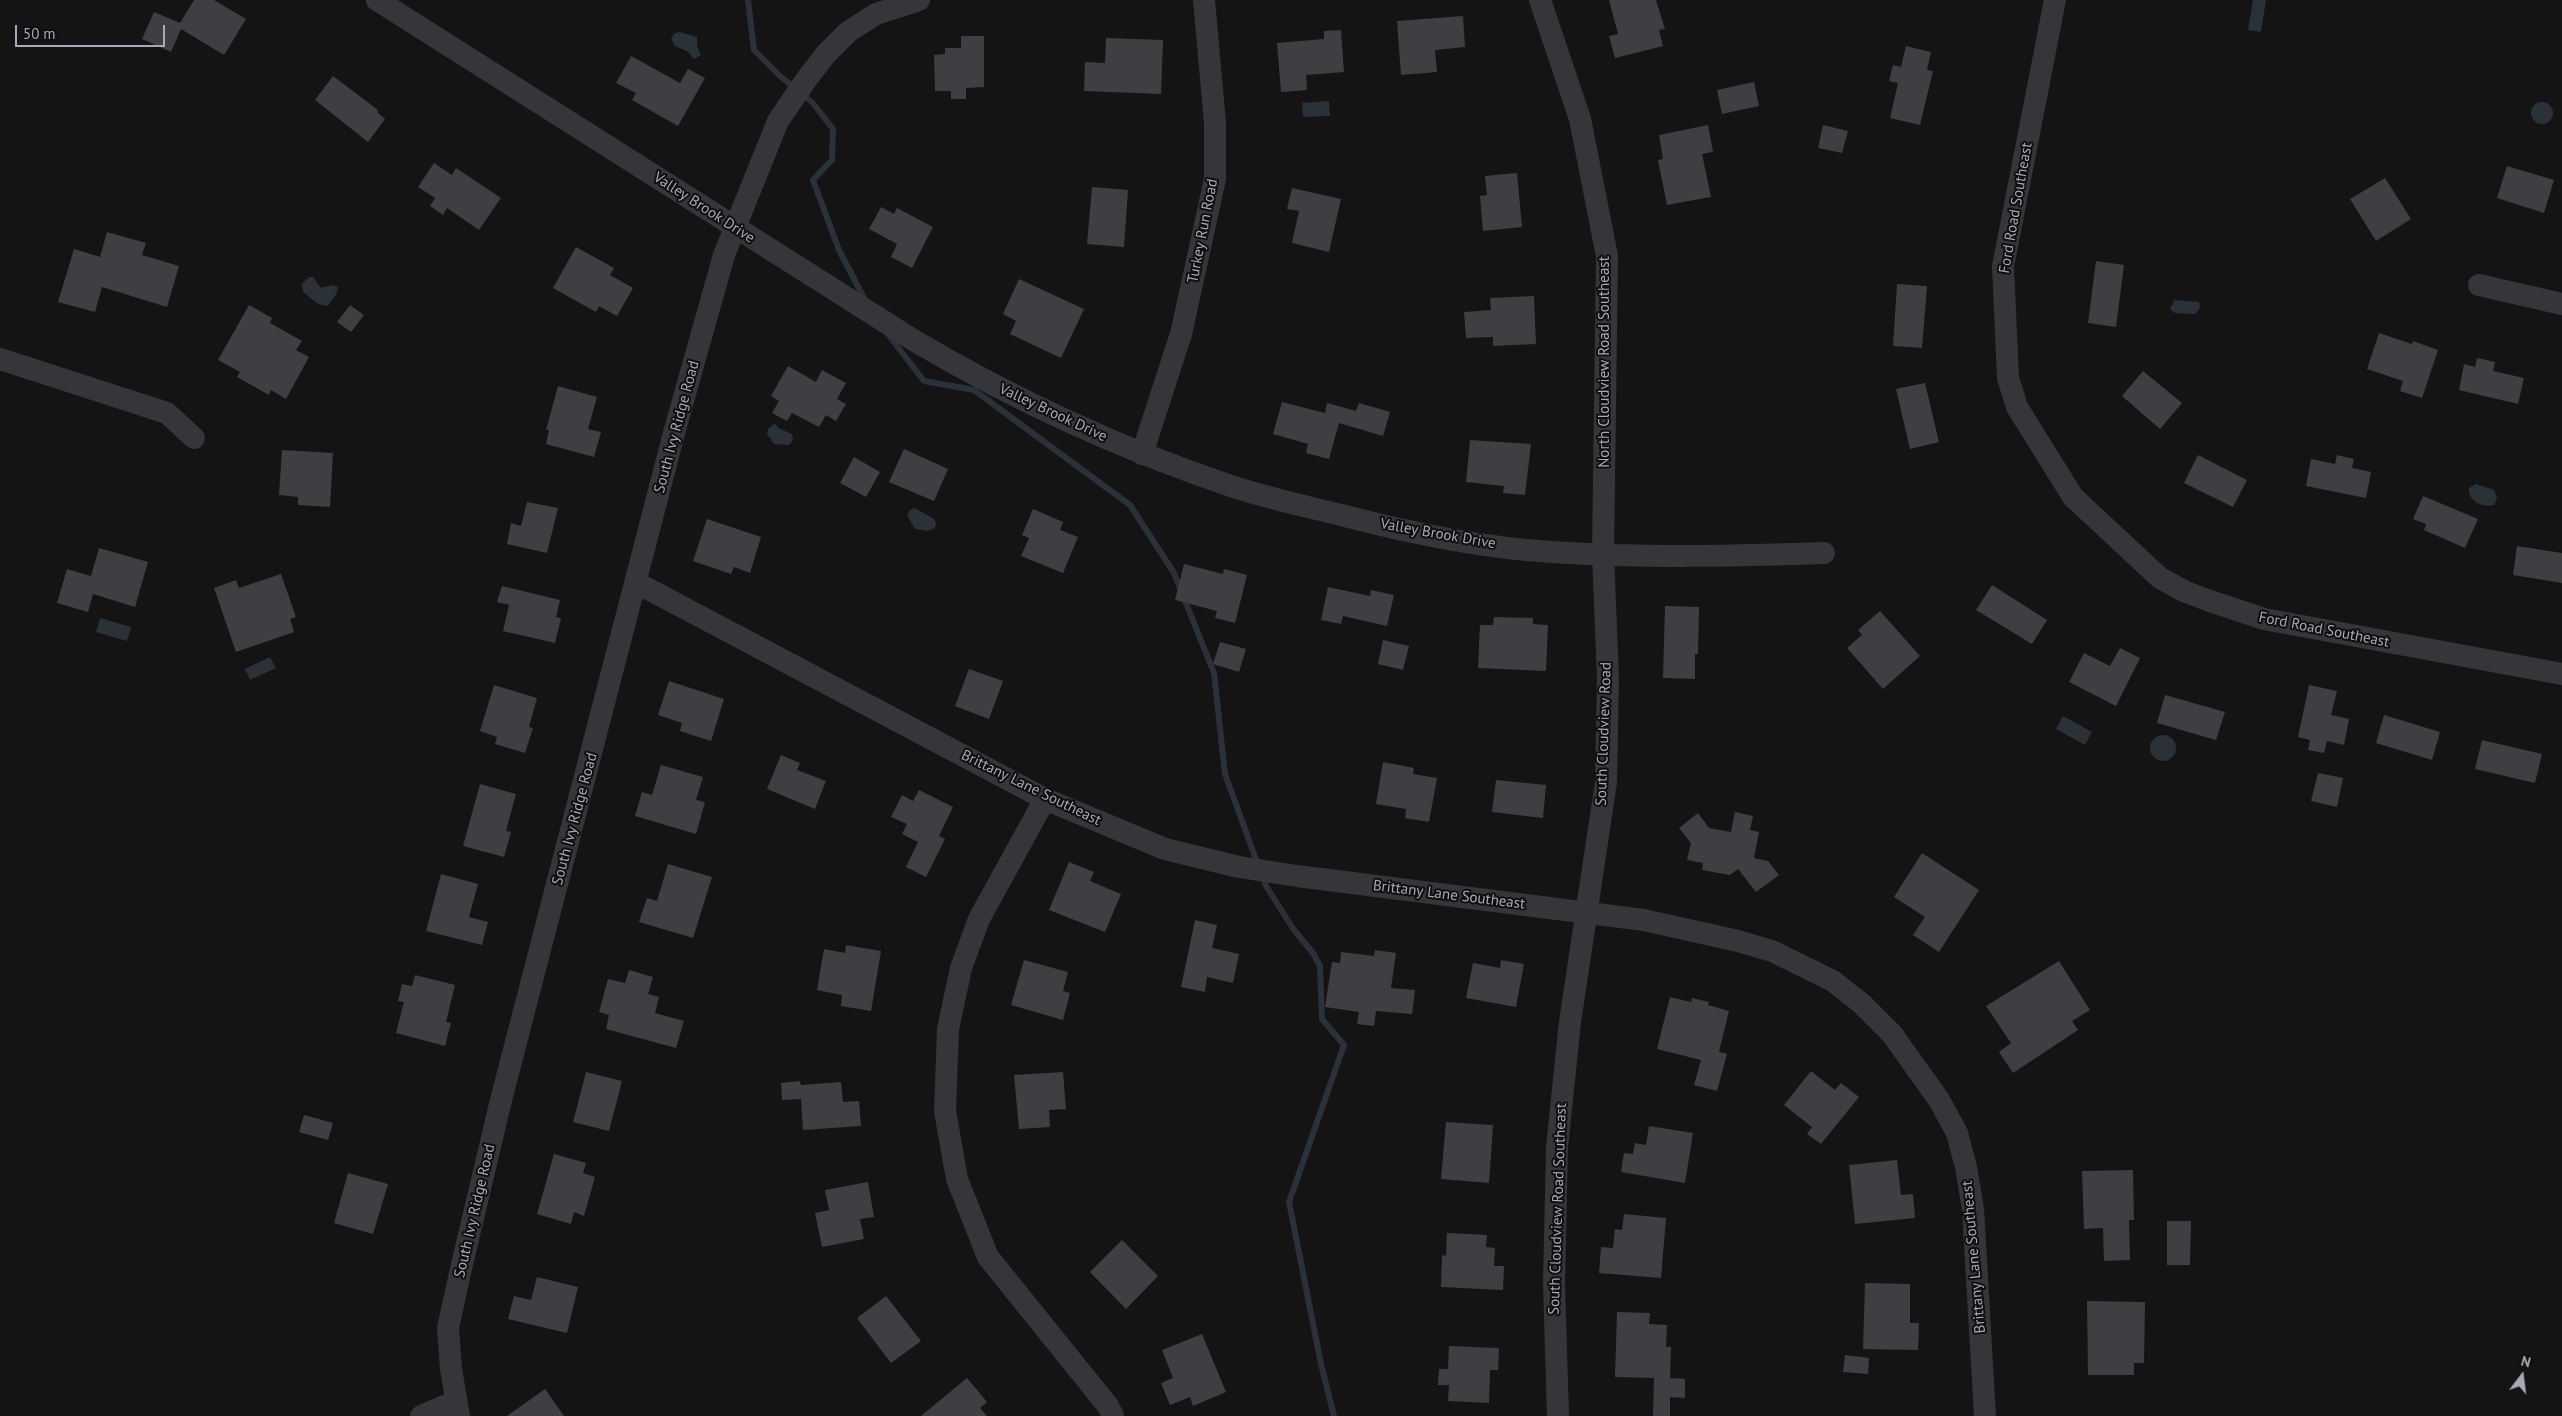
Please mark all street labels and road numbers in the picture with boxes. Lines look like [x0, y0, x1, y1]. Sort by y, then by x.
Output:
street label: Ford Road Southeast [1996, 141, 2036, 275]
street label: Valley Brook Drive [650, 169, 758, 247]
street label: Turkey Run Road [1184, 177, 1222, 285]
street label: North Cloudview Road Southeast [1596, 256, 1614, 468]
street label: South Ivy Ridge Road [651, 359, 703, 495]
street label: Valley Brook Drive [996, 380, 1110, 446]
street label: Valley Brook Drive [1379, 515, 1497, 553]
street label: Ford Road Southeast [2257, 609, 2391, 651]
street label: South Cloudview Road [1592, 662, 1616, 806]
street label: Brittany Lane Southeast [958, 746, 1104, 830]
street label: South Ivy Ridge Road [549, 751, 601, 887]
street label: Brittany Lane Southeast [1372, 877, 1526, 913]
street label: South Cloudview Road Southeast [1545, 1103, 1571, 1315]
street label: South Ivy Ridge Road [451, 1142, 499, 1280]
street label: Brittany Lane Southeast [1958, 1180, 1990, 1334]

